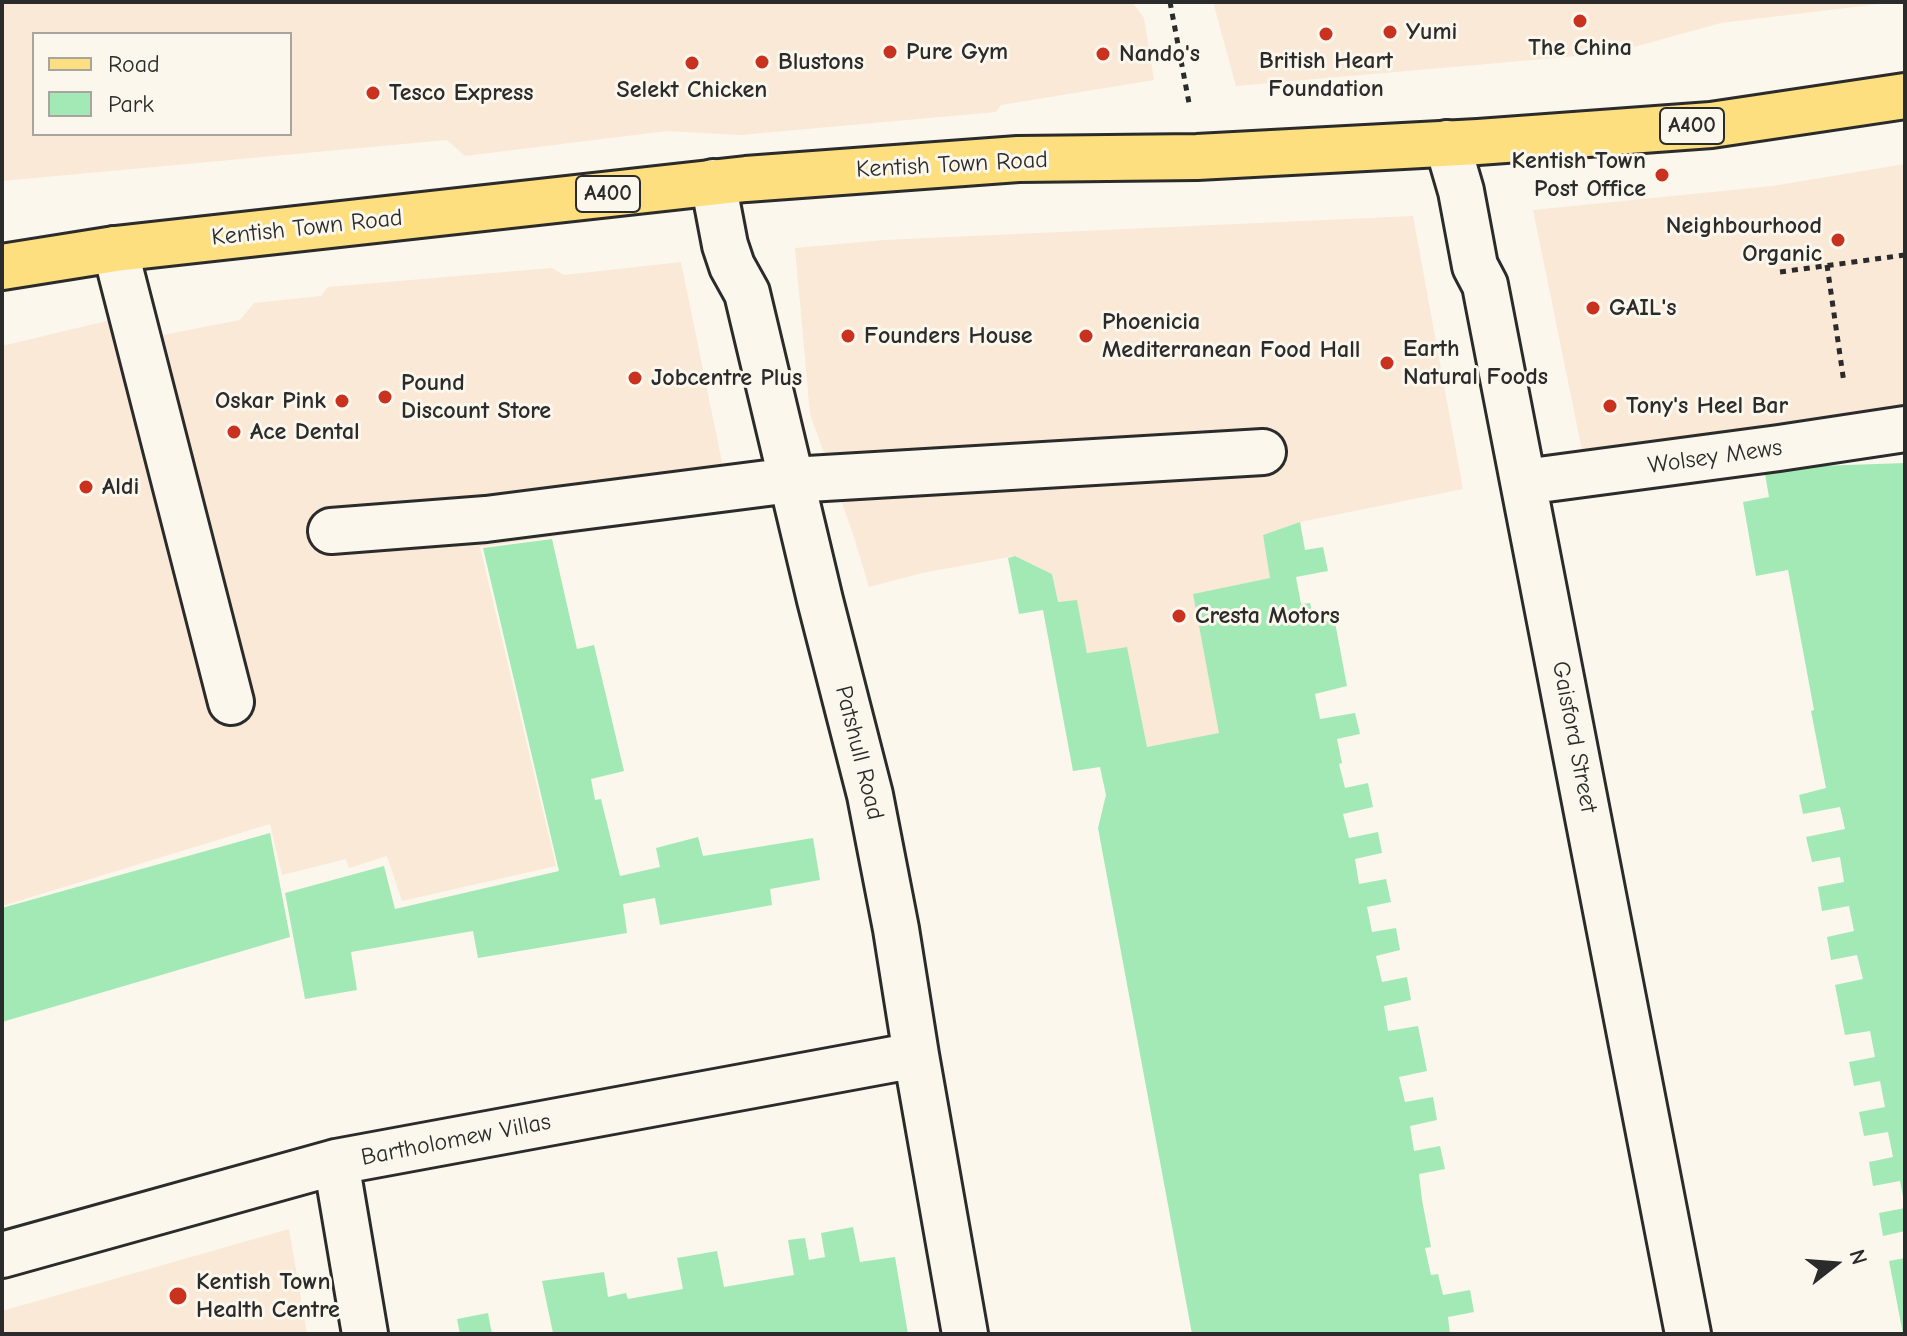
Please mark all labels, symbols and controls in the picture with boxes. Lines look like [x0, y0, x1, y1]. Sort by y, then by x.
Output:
marker: The China [1571, 12, 1589, 30]
place label: Yumi [1406, 18, 1457, 46]
marker: Yumi [1381, 23, 1399, 41]
marker: British Heart Foundation [1317, 25, 1335, 43]
legend [32, 32, 292, 136]
place label: The China [1528, 34, 1632, 62]
place label: Pure Gym [906, 38, 1008, 66]
place label: Nando's [1119, 40, 1200, 68]
marker: Pure Gym [881, 43, 899, 61]
marker: Nando's [1094, 45, 1112, 63]
place label: British Heart Foundation [1259, 47, 1393, 103]
place label: Blustons [778, 48, 864, 76]
text: Road [108, 50, 160, 78]
marker: Blustons [753, 53, 771, 71]
marker: Selekt Chicken [683, 54, 701, 72]
place label: Selekt Chicken [617, 76, 767, 104]
place label: Tesco Express [389, 79, 534, 107]
marker: Tesco Express [364, 84, 382, 102]
text: Park [108, 90, 154, 118]
road number: A400 [1660, 108, 1724, 144]
street label: Kentish Town Road [855, 146, 1049, 184]
place label: Kentish Town Post Office [1512, 147, 1646, 203]
marker: Kentish Town Post Office [1653, 166, 1671, 184]
road number: A400 [576, 176, 640, 212]
street label: Kentish Town Road [210, 204, 404, 252]
place label: Neighbourhood Organic [1666, 212, 1822, 268]
marker: Neighbourhood Organic [1829, 231, 1847, 249]
place label: GAIL's [1609, 294, 1676, 322]
marker: GAIL's [1584, 299, 1602, 317]
place label: Phoenicia Mediterranean Food Hall [1102, 308, 1360, 364]
place label: Founders House [864, 322, 1033, 350]
marker: Founders House [839, 327, 857, 345]
marker: Phoenicia Mediterranean Food Hall [1077, 327, 1095, 345]
place label: Earth Natural Foods [1403, 335, 1548, 391]
marker: Earth Natural Foods [1378, 354, 1396, 372]
place label: Jobcentre Plus [651, 364, 802, 392]
place label: Pound Discount Store [401, 369, 551, 425]
marker: Jobcentre Plus [626, 369, 644, 387]
place label: Oskar Pink [215, 387, 326, 415]
marker: Pound Discount Store [376, 388, 394, 406]
marker: Oskar Pink [333, 392, 351, 410]
place label: Tony's Heel Bar [1626, 392, 1788, 420]
marker: Tony's Heel Bar [1601, 397, 1619, 415]
place label: Ace Dental [250, 418, 360, 446]
marker: Ace Dental [225, 423, 243, 441]
street label: Wolsey Mews [1646, 433, 1784, 481]
place label: Aldi [102, 473, 139, 501]
marker: Aldi [77, 478, 95, 496]
place label: Cresta Motors [1195, 602, 1340, 630]
marker: Cresta Motors [1170, 607, 1188, 625]
street label: Gaisford Street [1545, 659, 1603, 815]
street label: Patshull Road [828, 683, 890, 823]
street label: Bartholomew Villas [359, 1107, 553, 1173]
north arrow [1795, 1224, 1875, 1304]
text: N [1843, 1246, 1872, 1268]
place label: Kentish Town Health Centre [196, 1268, 340, 1324]
marker: Kentish Town Health Centre [167, 1285, 189, 1307]

